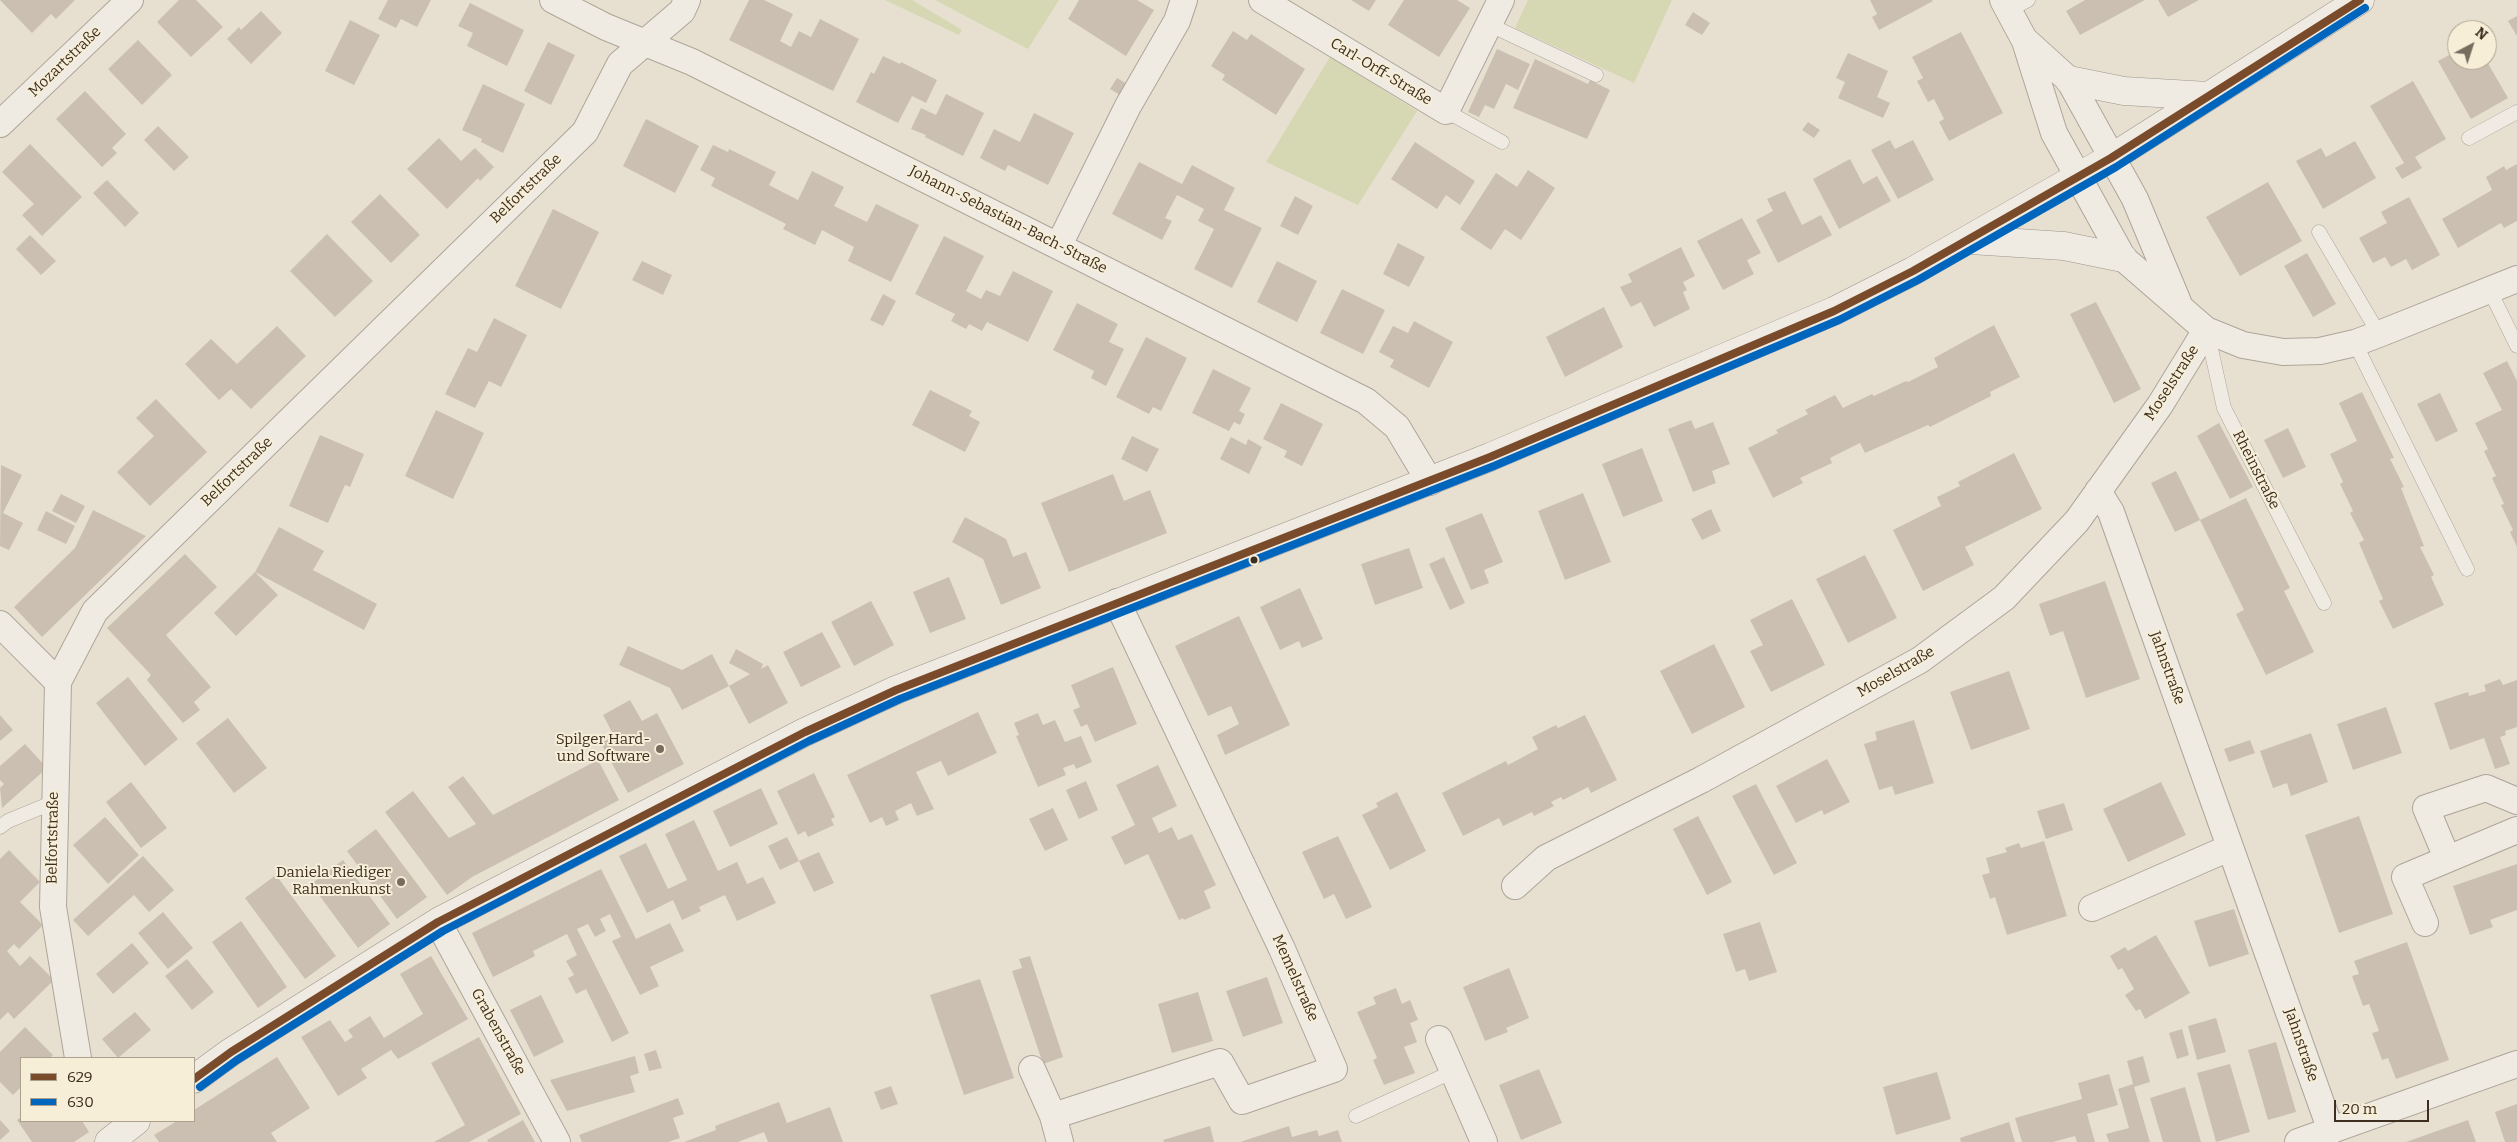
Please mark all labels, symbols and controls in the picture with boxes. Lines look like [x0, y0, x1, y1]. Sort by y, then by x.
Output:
north arrow [2447, 20, 2497, 70]
street label: Mozartstraße [25, 23, 105, 101]
text: N [2472, 24, 2491, 44]
street label: Carl-Orff-Straße [1327, 35, 1435, 109]
street label: Belfortstraße [487, 150, 565, 228]
street label: Johann-Sebastian-Bach-Straße [906, 162, 1110, 278]
street label: Moselstraße [2141, 342, 2203, 424]
street label: Rheinstraße [2228, 428, 2284, 512]
street label: Belfortstraße [198, 433, 276, 511]
unlabelled marker [1249, 555, 1259, 565]
street label: Jahnstraße [2145, 629, 2189, 707]
street label: Moselstraße [1854, 643, 1938, 701]
place label: Spilger Hard- und Software [556, 731, 650, 766]
marker: Spilger Hard- und Software [654, 743, 666, 755]
street label: Belfortstraße [43, 792, 63, 884]
place label: Daniela Riediger Rahmenkunst [276, 864, 391, 899]
marker: Daniela Riediger Rahmenkunst [395, 876, 407, 888]
street label: Memelstraße [1268, 932, 1322, 1024]
street label: Grabenstraße [467, 985, 529, 1079]
street label: Jahnstraße [2280, 1006, 2322, 1084]
legend [20, 1057, 195, 1122]
text: 629 [67, 1068, 93, 1086]
scale bar [2337, 1090, 2432, 1122]
text: 630 [67, 1093, 94, 1111]
text: 20 m [2342, 1100, 2377, 1118]

